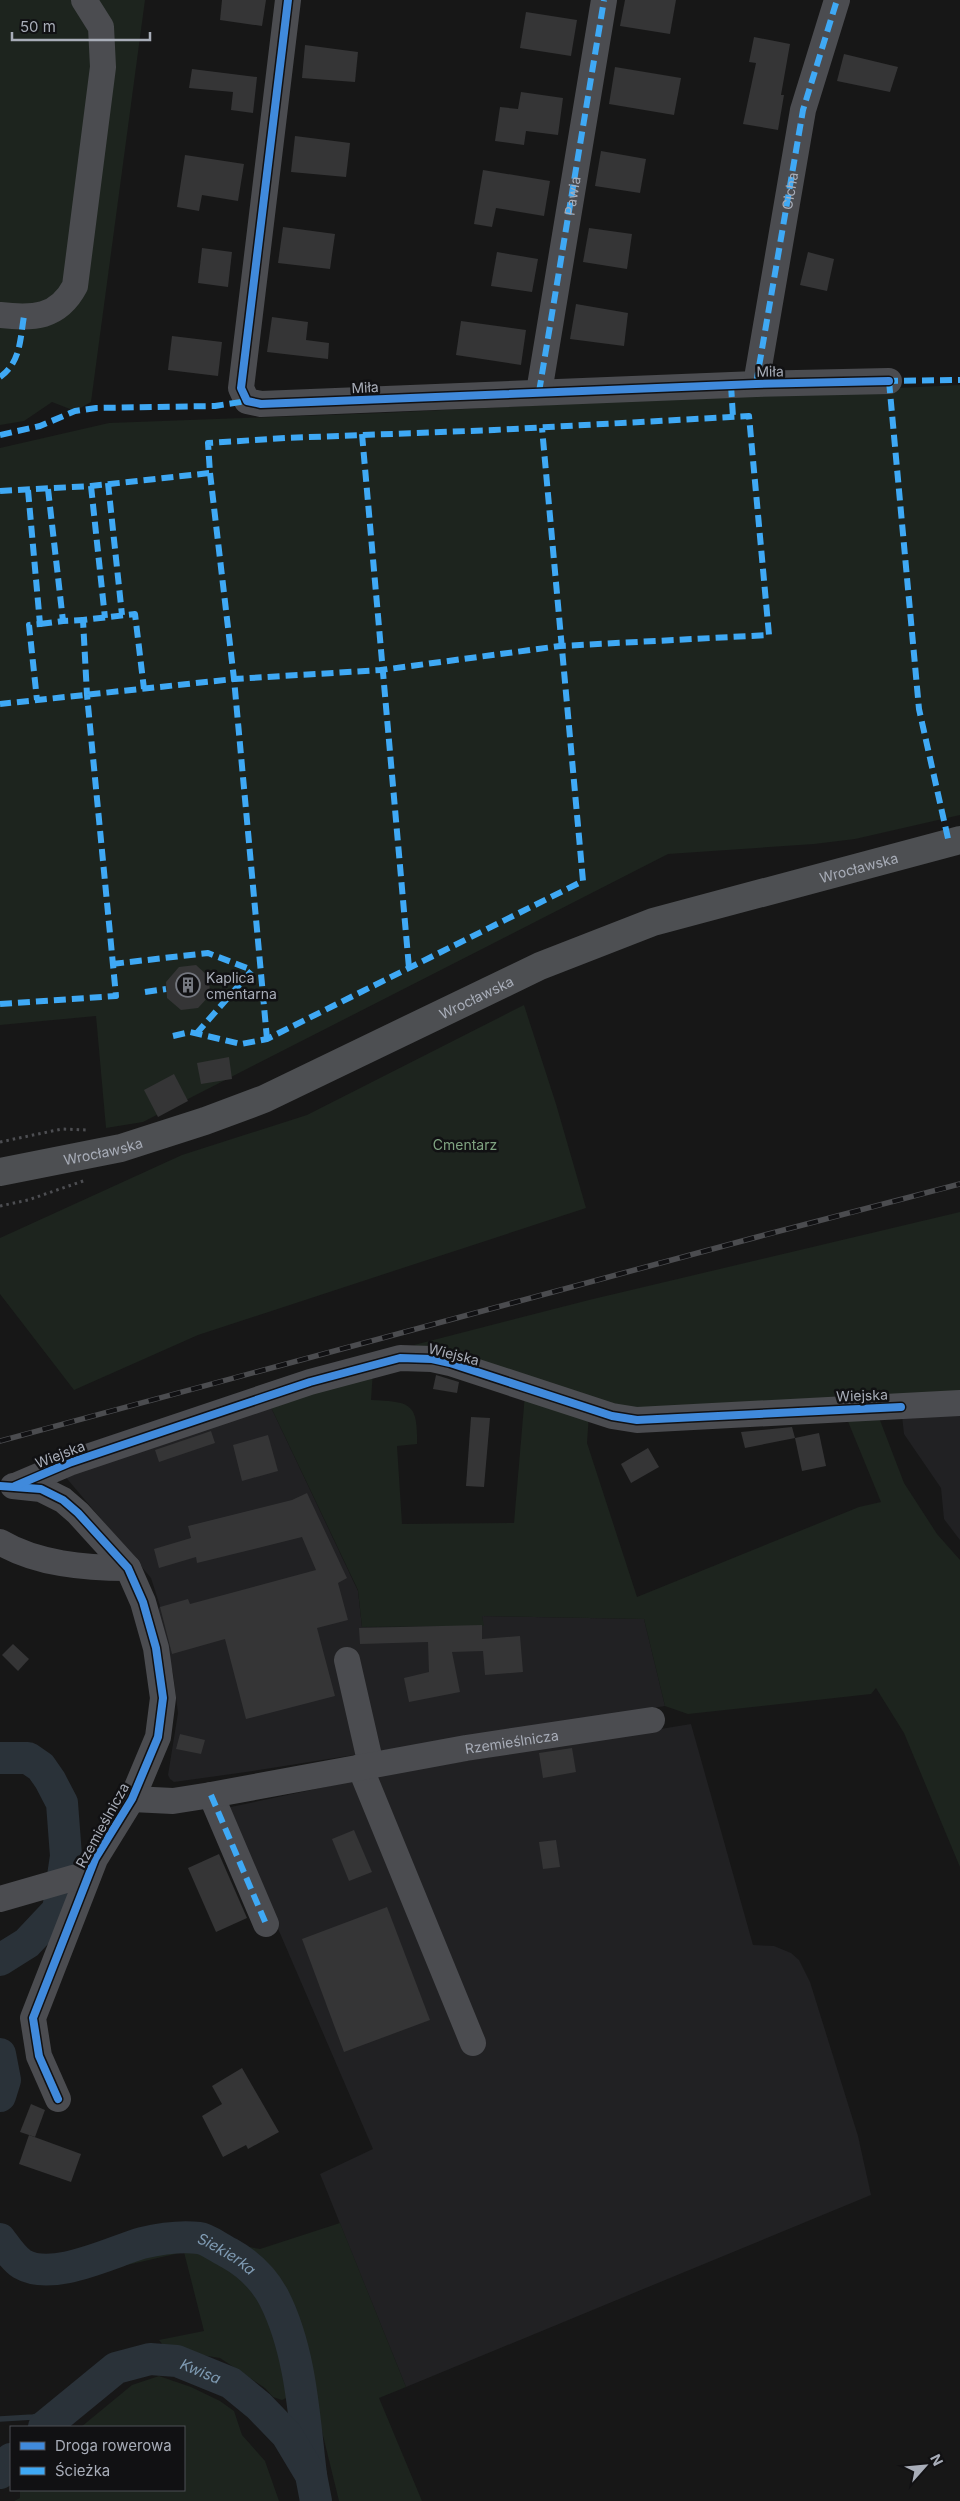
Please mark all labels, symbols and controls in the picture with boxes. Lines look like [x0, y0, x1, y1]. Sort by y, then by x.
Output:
scale bar [12, 10, 150, 42]
text: 50 m [20, 17, 56, 36]
street label: Cicha [778, 171, 801, 211]
street label: Pawia [560, 175, 583, 217]
street label: Miła [756, 362, 784, 380]
street label: Miła [351, 378, 379, 396]
street label: Wrocławska [818, 848, 900, 886]
place label: Kaplica cmentarna [206, 969, 277, 1002]
building icon: Kaplica cmentarna [175, 972, 201, 998]
street label: Wrocławska [436, 972, 516, 1022]
street label: Wrocławska [62, 1133, 144, 1168]
park label: Cmentarz [433, 1136, 497, 1153]
street label: Wiejska [427, 1340, 481, 1368]
street label: Wiejska [836, 1386, 888, 1404]
street label: Wiejska [33, 1437, 87, 1471]
street label: Rzemieślnicza [464, 1726, 560, 1757]
street label: Rzemieślnicza [72, 1780, 132, 1870]
water label: Siekierka [195, 2228, 260, 2279]
water label: Kwisa [178, 2354, 224, 2387]
legend [10, 2426, 185, 2491]
text: Droga rowerowa [55, 2436, 172, 2455]
north arrow [900, 2441, 950, 2491]
text: N [927, 2451, 947, 2468]
text: Ścieżka [55, 2461, 110, 2480]

